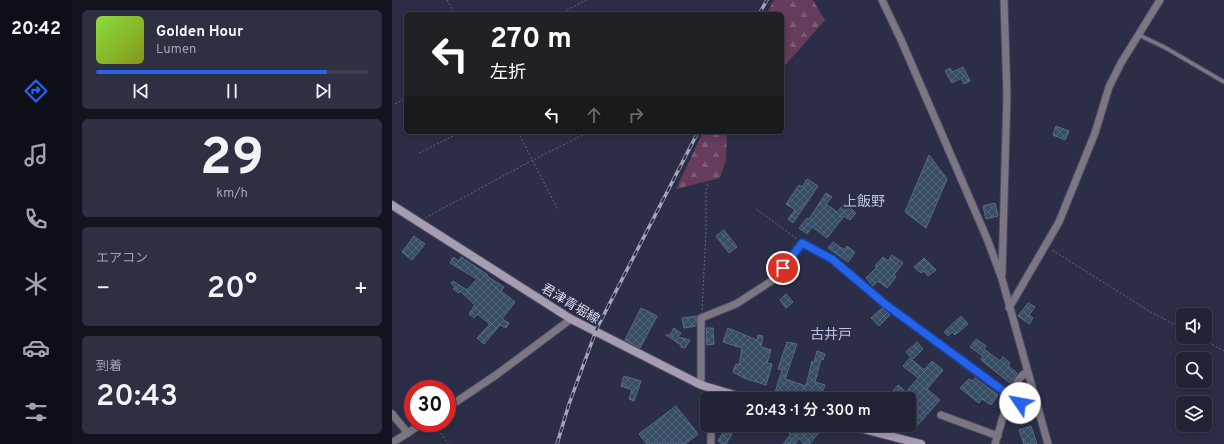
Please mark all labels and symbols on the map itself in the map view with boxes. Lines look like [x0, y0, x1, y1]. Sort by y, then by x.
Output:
district label: 上飯野 [843, 194, 885, 211]
pin [766, 251, 800, 285]
street label: 君津青堀線 [538, 280, 602, 328]
district label: 古井戸 [810, 326, 852, 344]
speed limit sign: 30 [404, 380, 456, 432]
position arrow [999, 382, 1041, 424]

